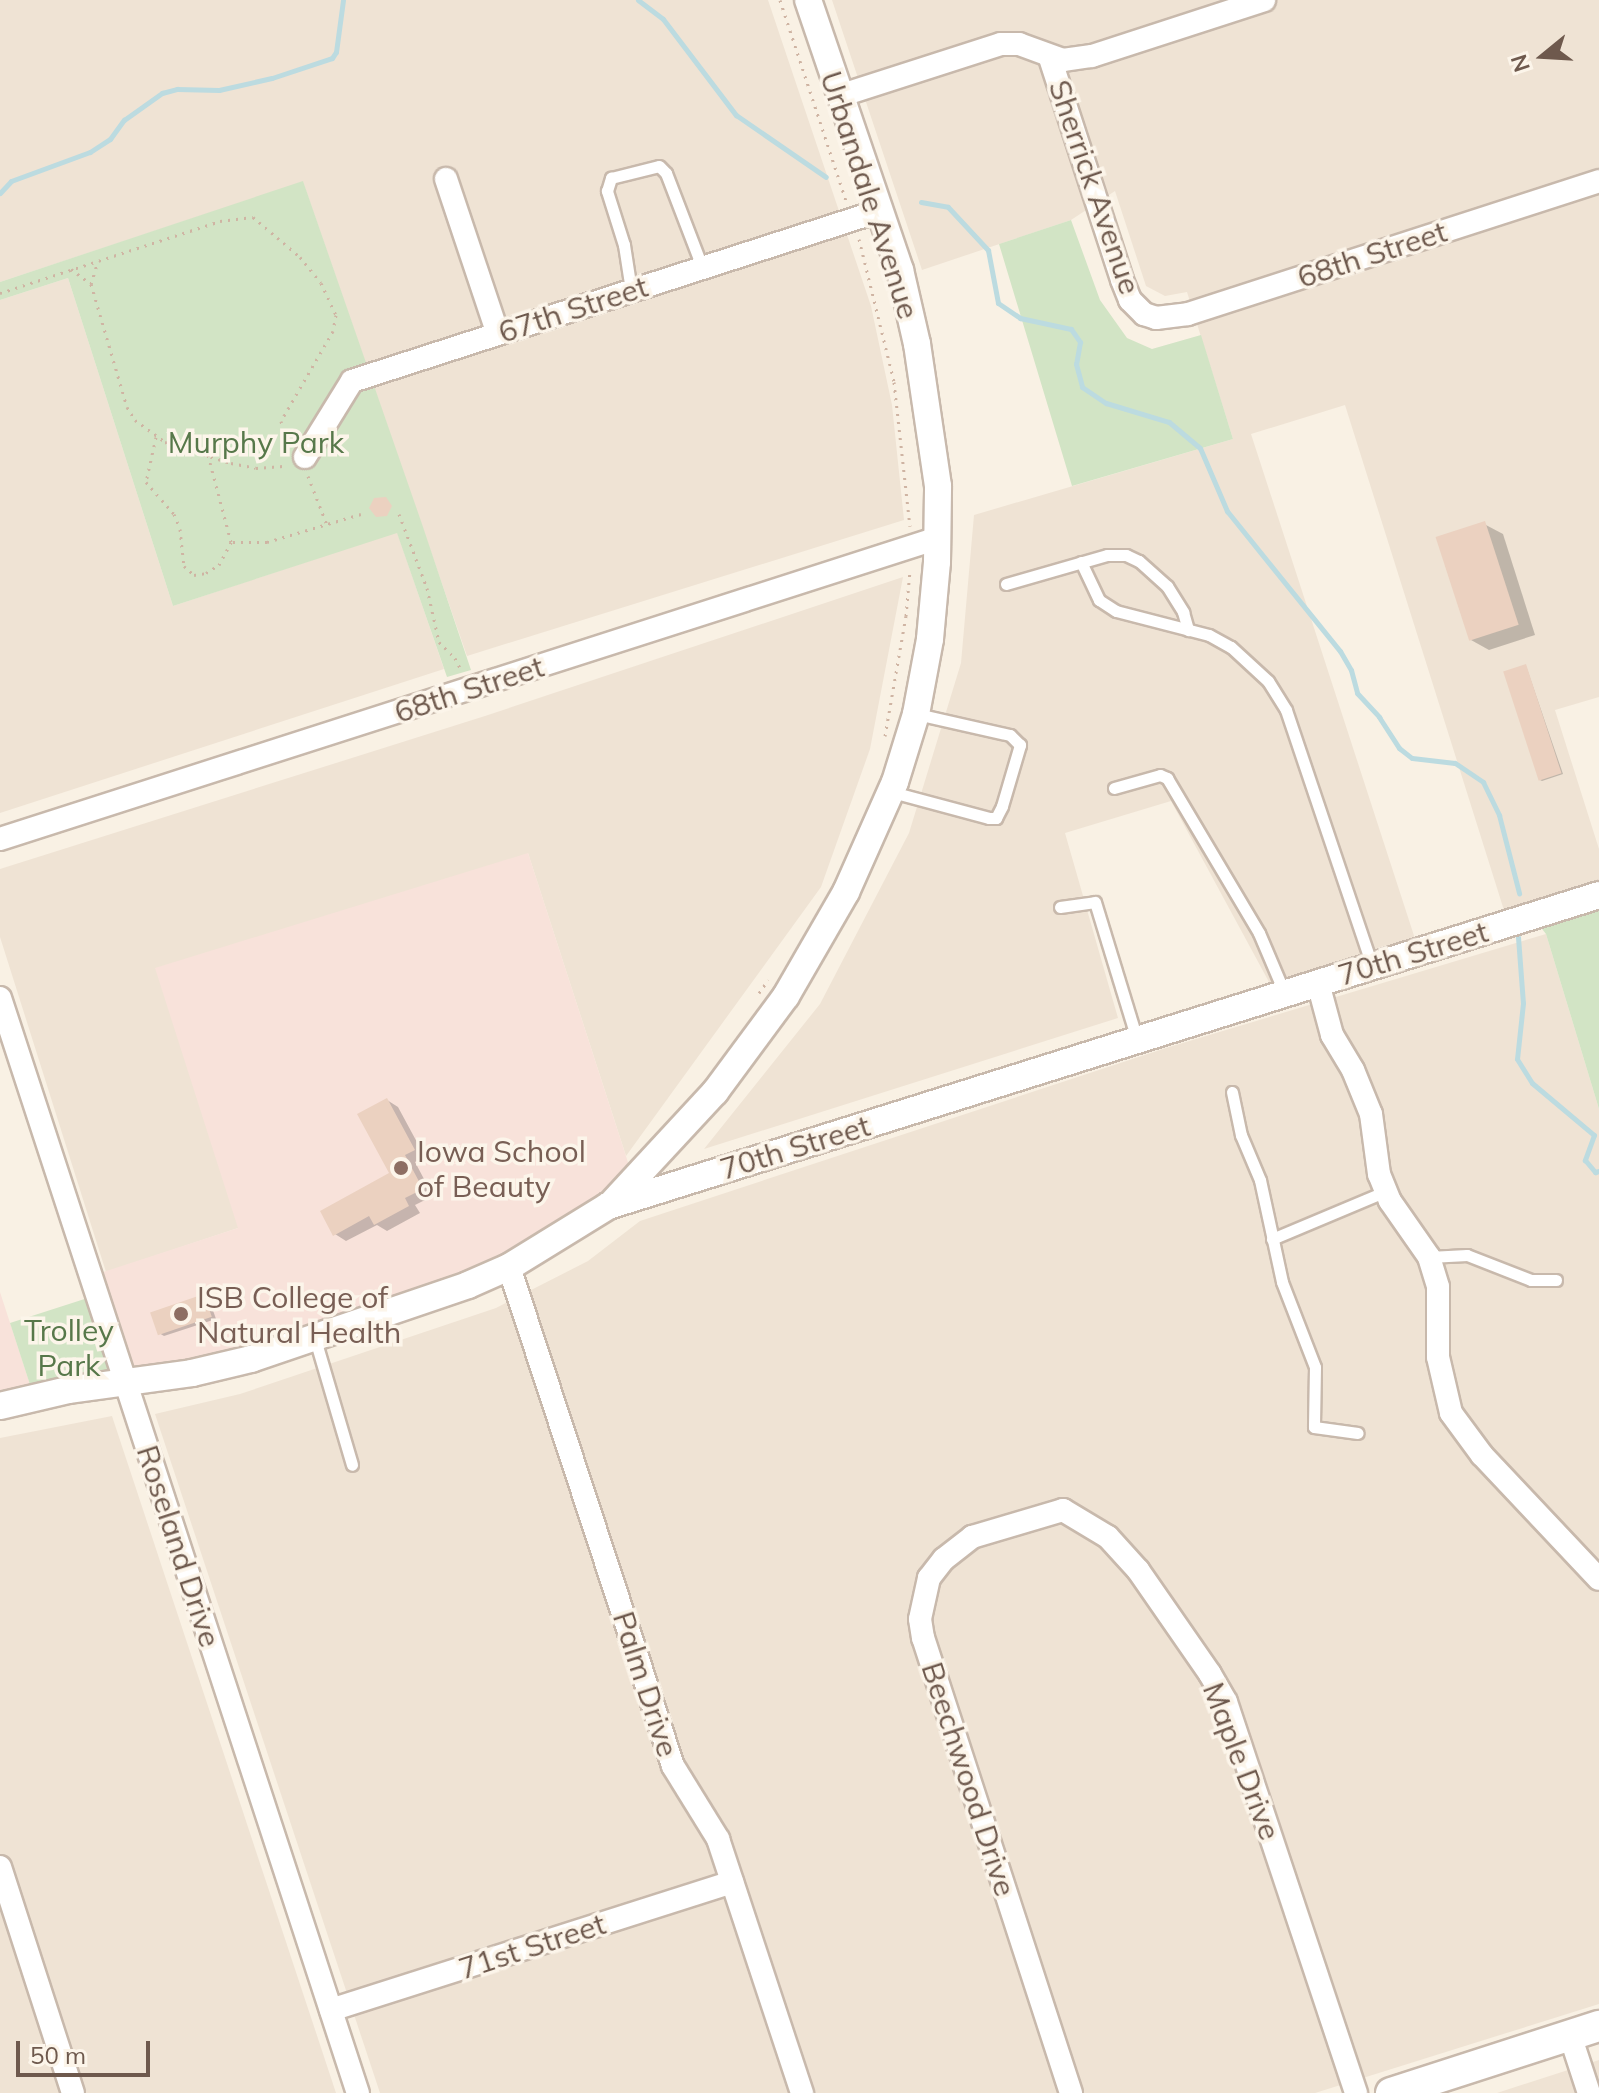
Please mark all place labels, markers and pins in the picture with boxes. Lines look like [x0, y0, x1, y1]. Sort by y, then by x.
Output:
place label: Iowa School of Beauty [417, 1133, 586, 1204]
marker: Iowa School of Beauty [392, 1159, 410, 1177]
place label: ISB College of Natural Health [197, 1279, 401, 1350]
marker: ISB College of Natural Health [172, 1305, 190, 1323]

